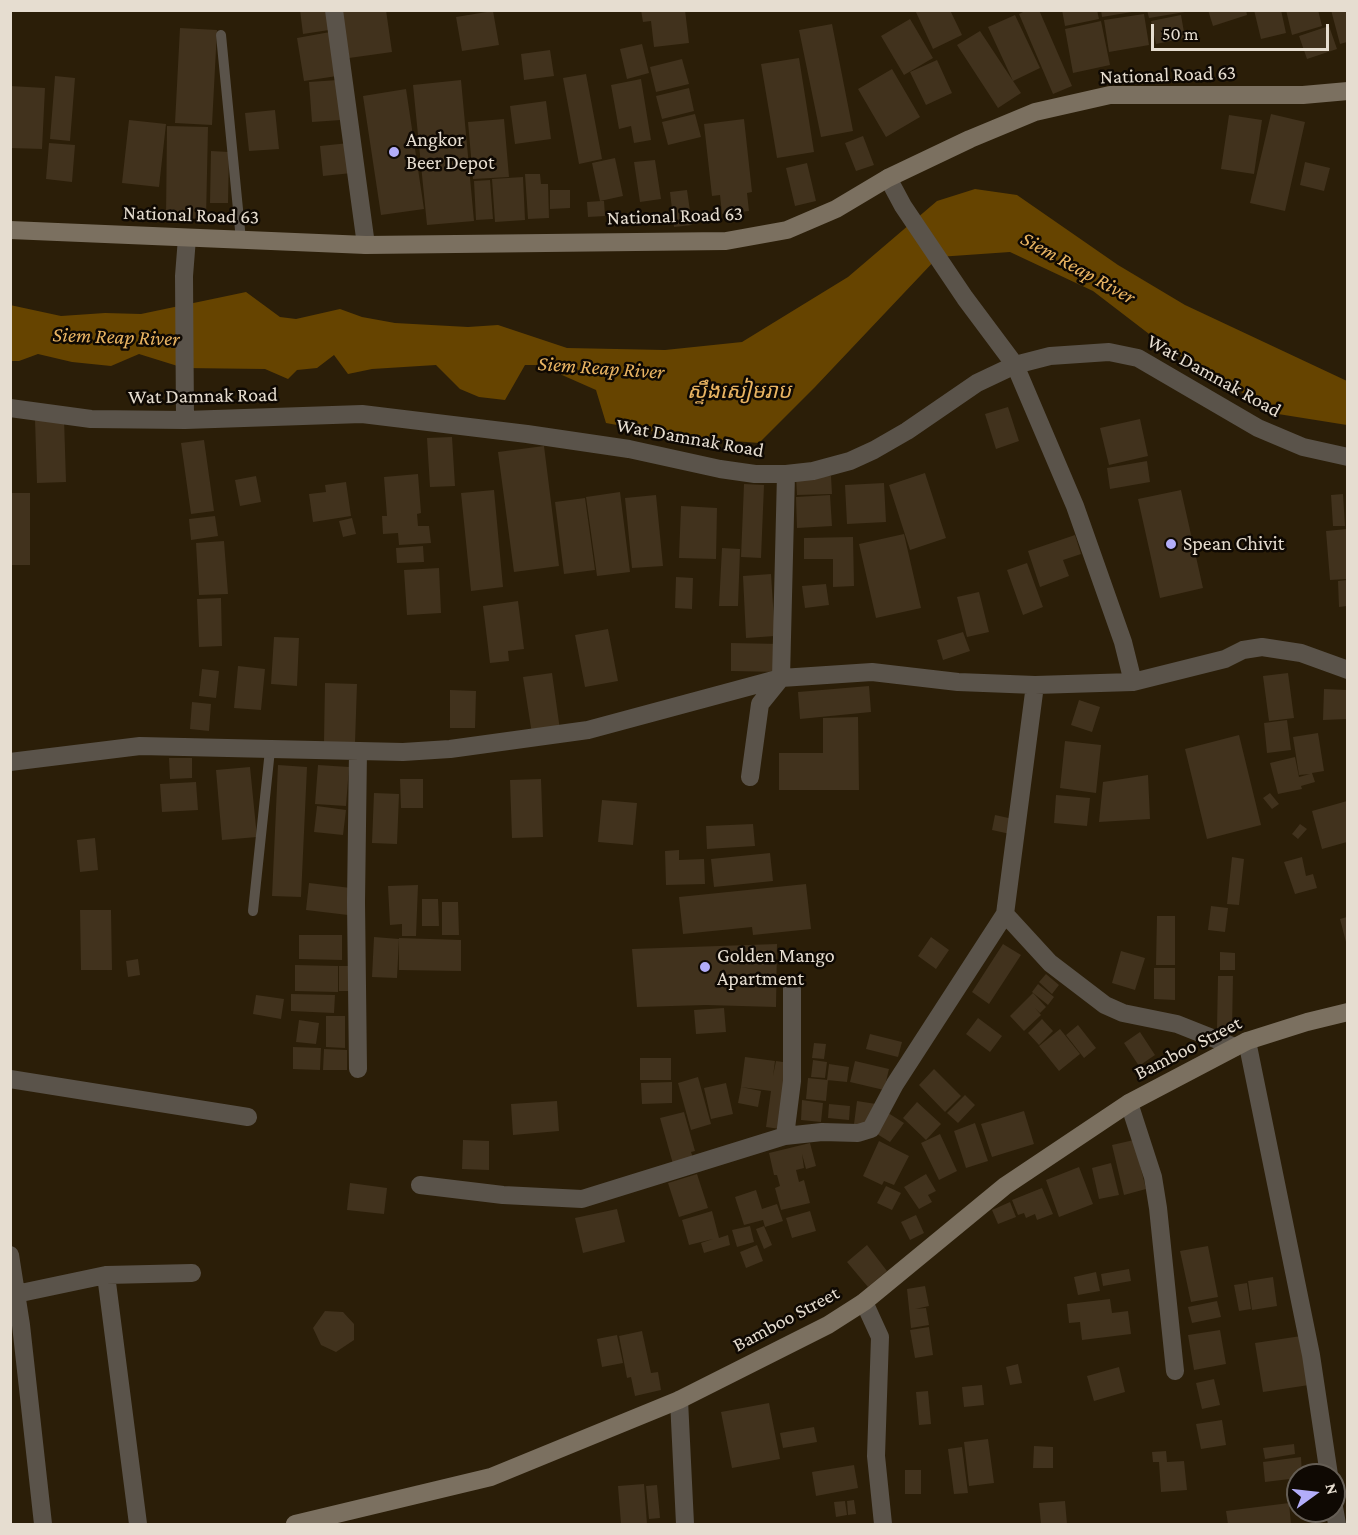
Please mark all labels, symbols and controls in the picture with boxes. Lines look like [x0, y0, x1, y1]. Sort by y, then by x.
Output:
scale bar [1154, 12, 1332, 50]
text: 50 m [1162, 24, 1199, 44]
street label: National Road 63 [1099, 61, 1237, 89]
place label: Angkor Beer Depot [406, 128, 495, 175]
marker: Angkor Beer Depot [387, 145, 401, 159]
street label: National Road 63 [122, 201, 260, 229]
street label: National Road 63 [606, 202, 744, 230]
water label: Siem Reap River [1016, 226, 1140, 310]
water label: Siem Reap River [52, 322, 180, 352]
street label: Wat Damnak Road [1143, 329, 1285, 423]
water label: Siem Reap River [537, 351, 665, 385]
water label: ស្ទឹងសៀមរាប [687, 379, 791, 405]
street label: Wat Damnak Road [128, 383, 278, 409]
street label: Wat Damnak Road [614, 413, 766, 463]
place label: Spean Chivit [1183, 532, 1284, 556]
marker: Spean Chivit [1164, 537, 1178, 551]
place label: Golden Mango Apartment [717, 944, 835, 991]
marker: Golden Mango Apartment [698, 960, 712, 974]
street label: Bamboo Street [1130, 1011, 1246, 1085]
street label: Bamboo Street [729, 1281, 843, 1357]
north arrow [1286, 1463, 1346, 1523]
text: N [1322, 1481, 1342, 1496]

